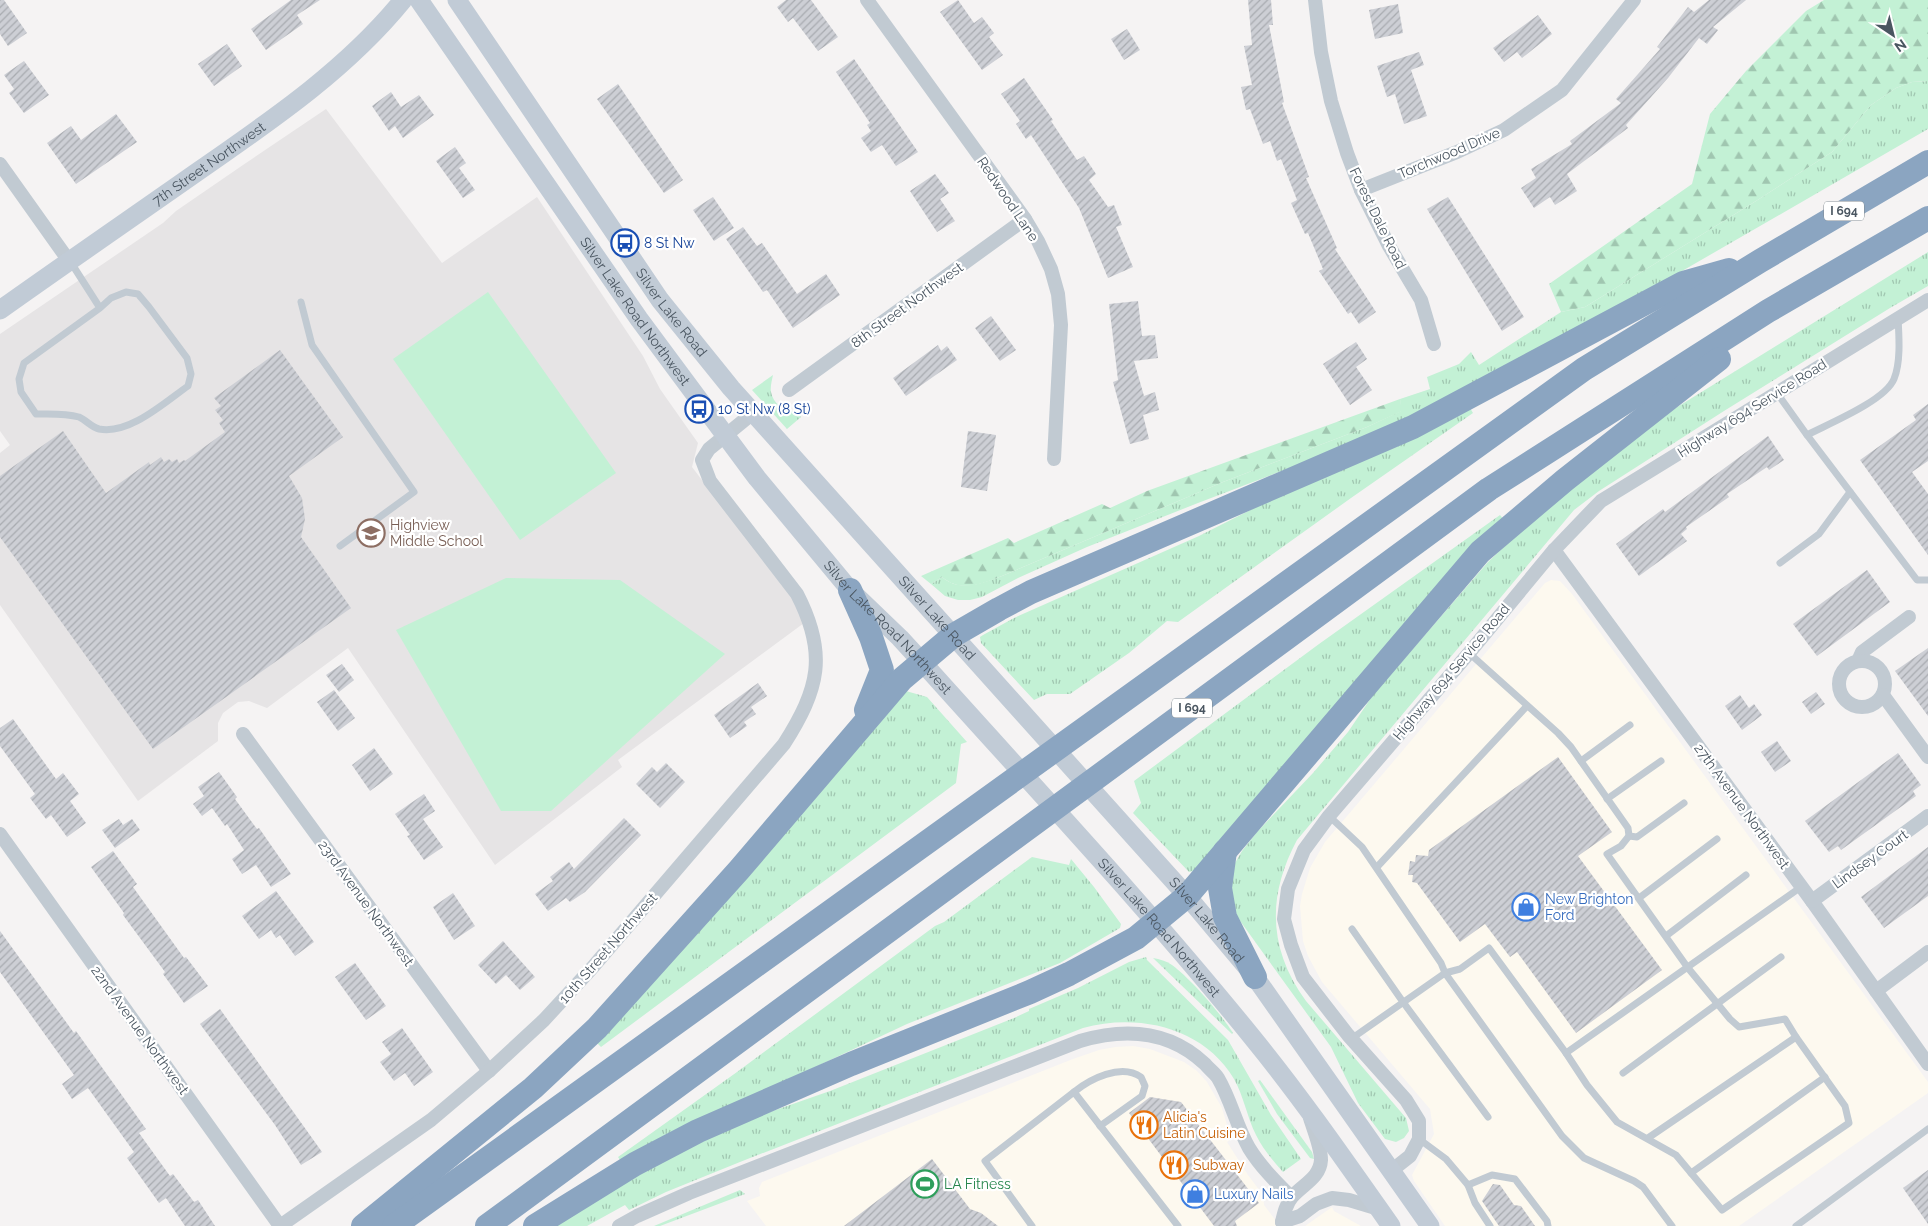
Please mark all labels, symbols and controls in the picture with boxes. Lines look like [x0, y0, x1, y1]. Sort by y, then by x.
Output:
north arrow [1868, 10, 1918, 60]
text: N [1891, 36, 1909, 55]
street label: 7th Street Northwest [149, 119, 269, 209]
street label: Torchwood Drive [1396, 124, 1502, 182]
street label: Redwood Lane [974, 154, 1042, 244]
street label: Forest Dale Road [1347, 165, 1409, 271]
road number: I 694 [1824, 202, 1864, 220]
bus stop icon: 8 St Nw [610, 228, 640, 258]
street label: Silver Lake Road Northwest [577, 233, 693, 389]
place label: 8 St Nw [644, 235, 695, 251]
street label: 8th Street Northwest [848, 259, 966, 351]
street label: Silver Lake Road [633, 264, 711, 360]
street label: Highway 694 Service Road [1675, 356, 1829, 460]
bus stop icon: 10 St Nw (8 St) [684, 394, 714, 424]
place label: 10 St Nw (8 St) [718, 401, 811, 417]
place label: Highview Middle School [390, 517, 483, 549]
school or university icon: Highview Middle School [356, 518, 386, 548]
street label: Silver Lake Road Northwest [821, 557, 955, 697]
street label: Silver Lake Road [896, 573, 979, 663]
street label: Highway 694 Service Road [1389, 601, 1513, 743]
road number: I 694 [1172, 698, 1212, 718]
street label: 27th Avenue Northwest [1691, 740, 1793, 872]
street label: Lindsey Court [1829, 826, 1911, 892]
street label: 23rd Avenue Northwest [315, 837, 417, 969]
street label: Silver Lake Road Northwest [1095, 855, 1224, 1000]
street label: Silver Lake Road [1166, 874, 1248, 966]
street label: 10th Street Northwest [556, 889, 660, 1006]
place label: New Brighton Ford [1545, 891, 1633, 923]
shop icon: New Brighton Ford [1511, 892, 1541, 922]
street label: 22nd Avenue Northwest [88, 963, 192, 1098]
place label: Alicia's Latin Cuisine [1163, 1109, 1245, 1141]
restaurant icon: Alicia's Latin Cuisine [1129, 1110, 1159, 1140]
restaurant icon: Subway [1159, 1150, 1189, 1180]
place label: Subway [1193, 1157, 1245, 1173]
sports icon: LA Fitness [910, 1169, 940, 1199]
place label: LA Fitness [944, 1176, 1011, 1192]
shop icon: Luxury Nails [1180, 1179, 1210, 1209]
place label: Luxury Nails [1214, 1186, 1294, 1202]

